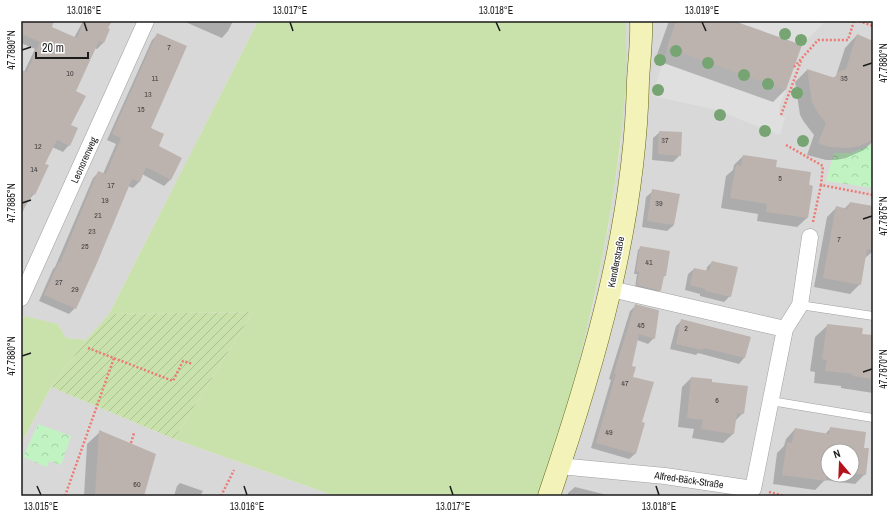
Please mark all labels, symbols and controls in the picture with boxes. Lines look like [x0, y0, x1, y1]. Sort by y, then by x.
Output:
text: 13.016°E [67, 4, 101, 17]
text: 13.017°E [273, 4, 307, 17]
text: 13.018°E [479, 4, 513, 17]
text: 13.019°E [685, 4, 719, 17]
text: 47.7890°N [5, 30, 18, 70]
scale bar [36, 34, 88, 60]
text: 20 m [42, 40, 64, 56]
house number: 7 [167, 42, 171, 52]
text: 47.7880°N [877, 43, 890, 83]
house number: 10 [66, 68, 74, 78]
house number: 11 [152, 73, 159, 83]
house number: 35 [840, 73, 848, 83]
house number: 13 [144, 89, 152, 99]
house number: 15 [137, 104, 145, 114]
street label: Leonorenweg [68, 134, 100, 185]
house number: 37 [661, 135, 669, 145]
house number: 12 [34, 141, 42, 151]
house number: 14 [30, 164, 38, 174]
house number: 5 [778, 173, 782, 183]
house number: 17 [107, 180, 115, 190]
text: 47.7885°N [5, 183, 18, 223]
house number: 19 [101, 195, 109, 205]
text: 47.7875°N [877, 196, 890, 236]
house number: 39 [655, 198, 663, 208]
house number: 21 [94, 210, 102, 220]
house number: 23 [88, 226, 96, 236]
house number: 7 [837, 234, 841, 244]
street label: Kendlerstraße [605, 235, 627, 289]
house number: 25 [81, 241, 89, 251]
house number: 41 [645, 257, 653, 267]
house number: 27 [55, 277, 63, 287]
house number: 29 [71, 284, 79, 294]
house number: 45 [637, 320, 645, 330]
house number: 2 [684, 323, 688, 333]
text: 47.7880°N [5, 336, 18, 376]
text: 47.7870°N [877, 349, 890, 389]
house number: 47 [621, 378, 629, 388]
house number: 6 [715, 395, 719, 405]
house number: 49 [605, 427, 613, 437]
north arrow [820, 443, 860, 483]
text: N [831, 446, 842, 461]
street label: Alfred-Bäck-Straße [653, 469, 725, 491]
house number: 60 [133, 479, 141, 489]
text: 13.015°E [24, 500, 58, 513]
text: 13.016°E [230, 500, 264, 513]
text: 13.017°E [436, 500, 470, 513]
text: 13.018°E [642, 500, 676, 513]

